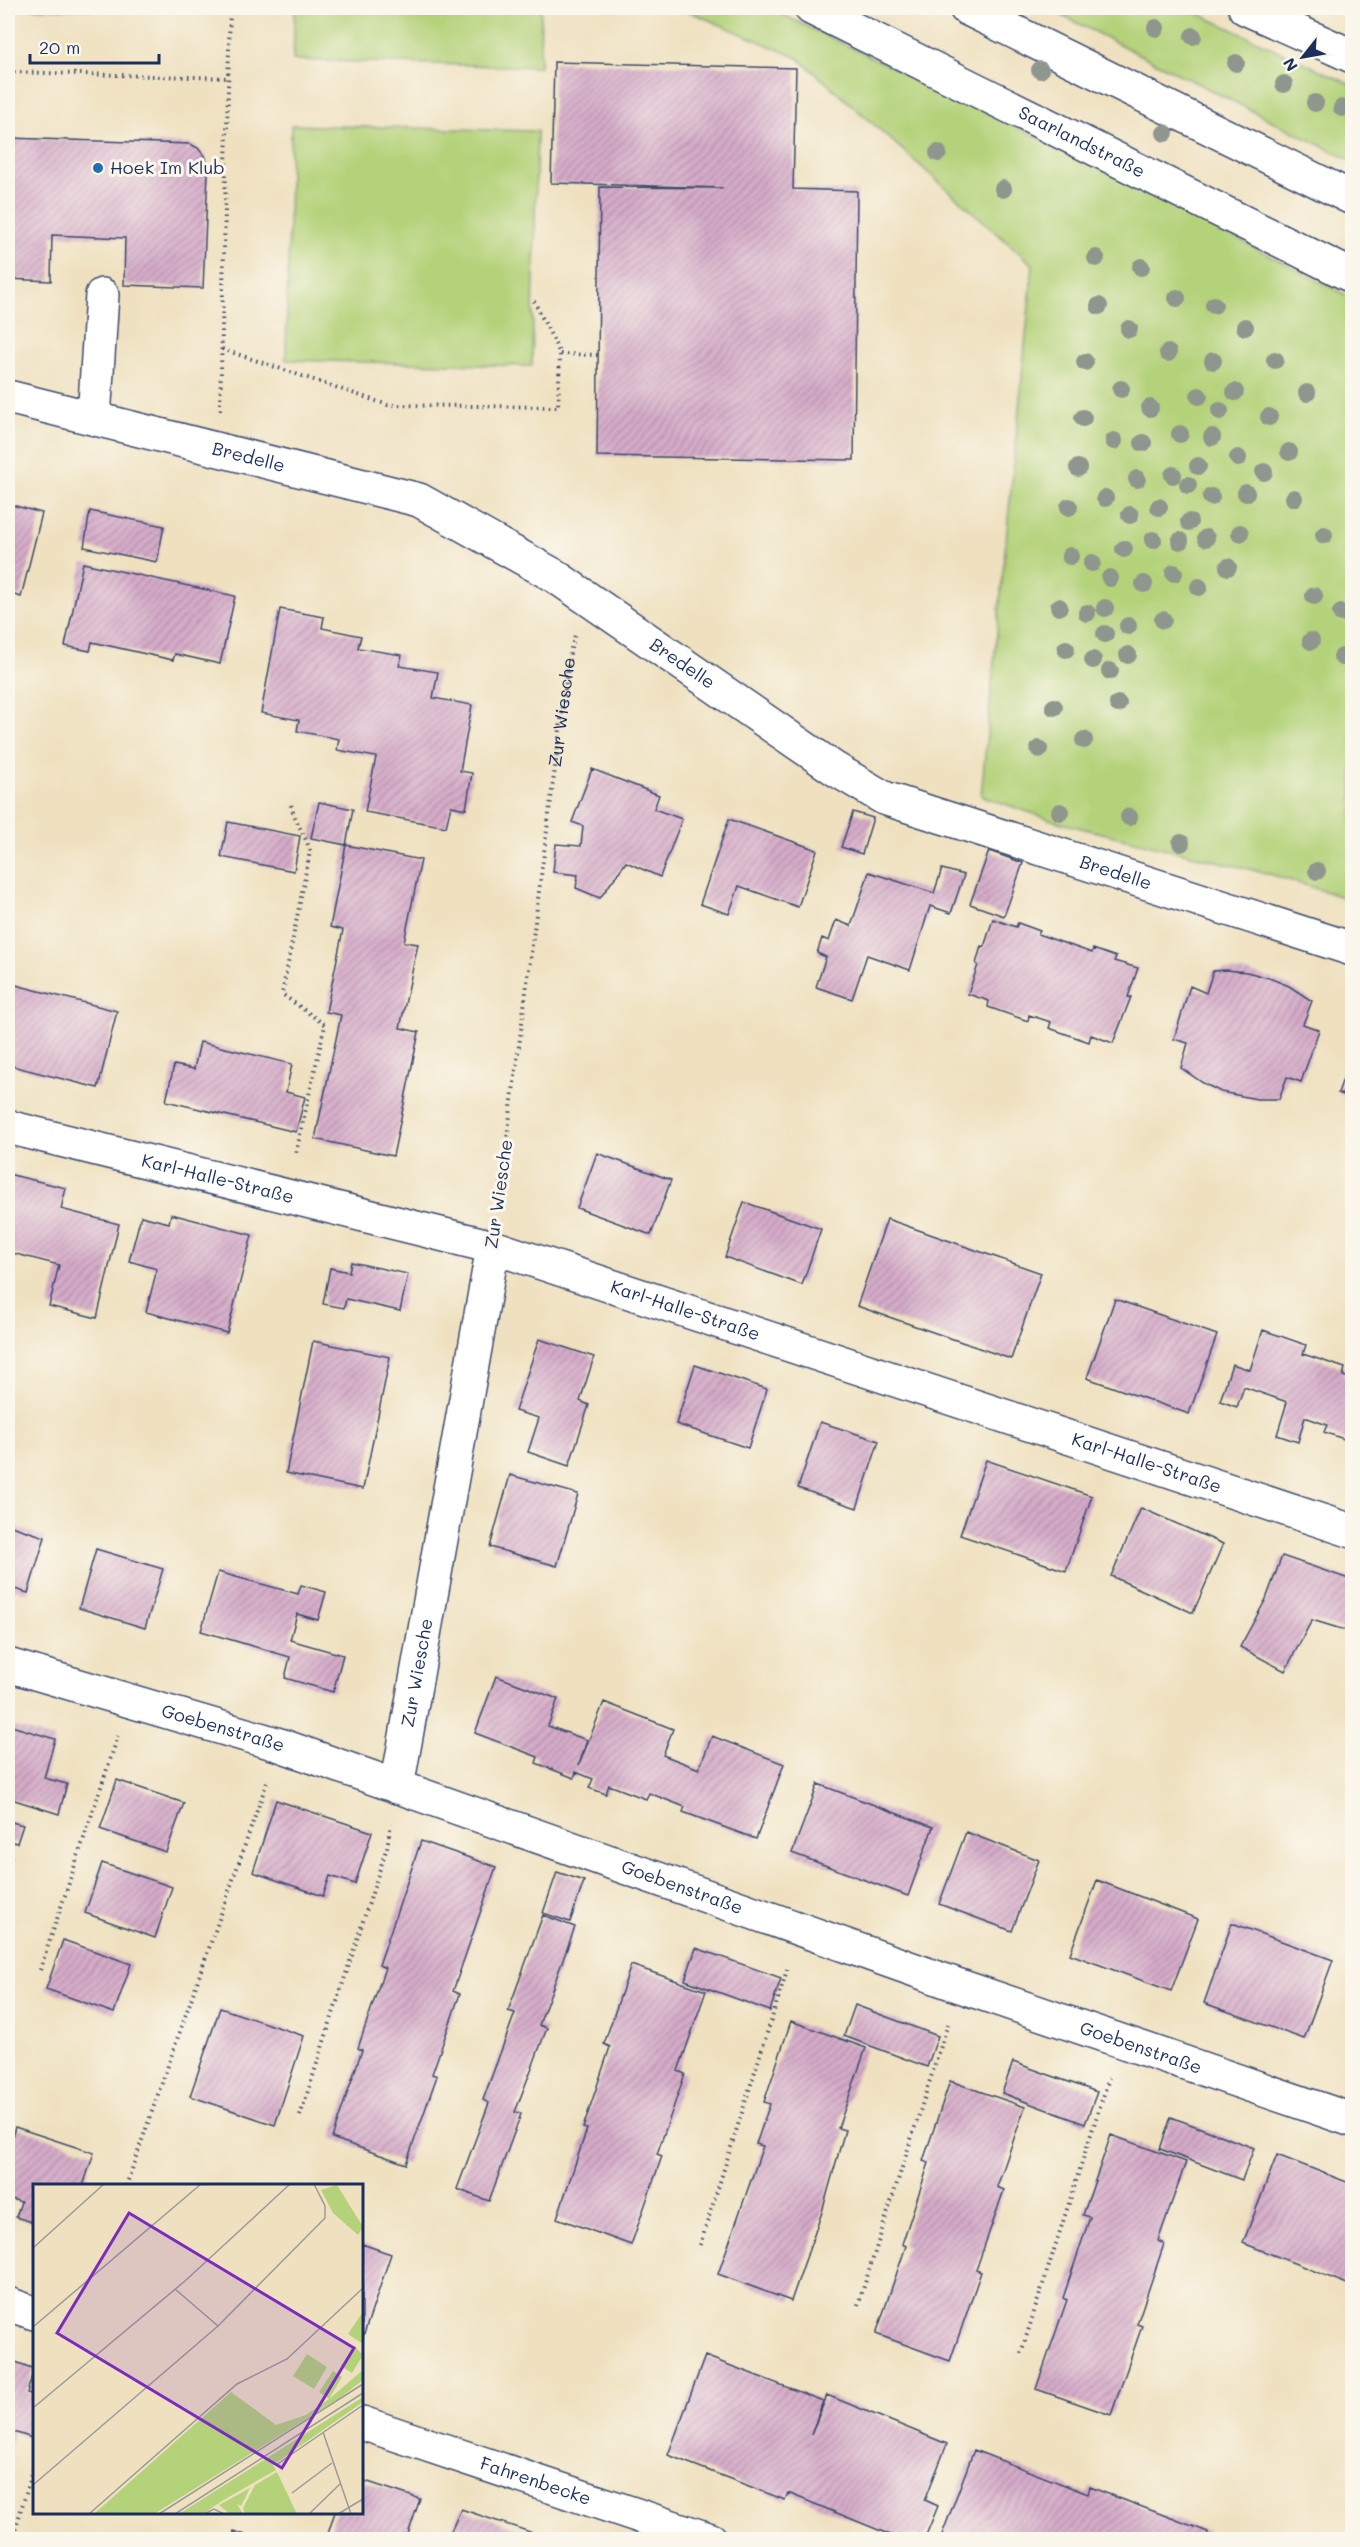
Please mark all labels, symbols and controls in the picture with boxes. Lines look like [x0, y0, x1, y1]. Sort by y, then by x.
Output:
scale bar [30, 27, 159, 65]
north arrow [1273, 27, 1333, 87]
text: 20 m [39, 35, 80, 59]
text: N [1278, 54, 1302, 76]
street label: Saarlandstraße [1015, 100, 1149, 183]
place label: Hoek Im Klub [110, 155, 225, 179]
marker: Hoek Im Klub [91, 161, 105, 175]
street label: Bredelle [210, 436, 288, 477]
street label: Bredelle [645, 632, 720, 694]
street label: Zur Wiesche [542, 656, 580, 768]
street label: Bredelle [1077, 849, 1155, 895]
street label: Zur Wiesche [478, 1138, 518, 1250]
street label: Karl-Halle-Straße [139, 1148, 297, 1208]
street label: Karl-Halle-Straße [608, 1274, 763, 1345]
street label: Karl-Halle-Straße [1069, 1426, 1225, 1498]
street label: Zur Wiesche [395, 1616, 438, 1729]
street label: Goebenstraße [159, 1698, 288, 1757]
street label: Goebenstraße [618, 1854, 746, 1919]
street label: Goebenstraße [1077, 2015, 1205, 2079]
inset map [33, 2184, 363, 2514]
street label: Fahrenbecke [477, 2450, 594, 2510]

